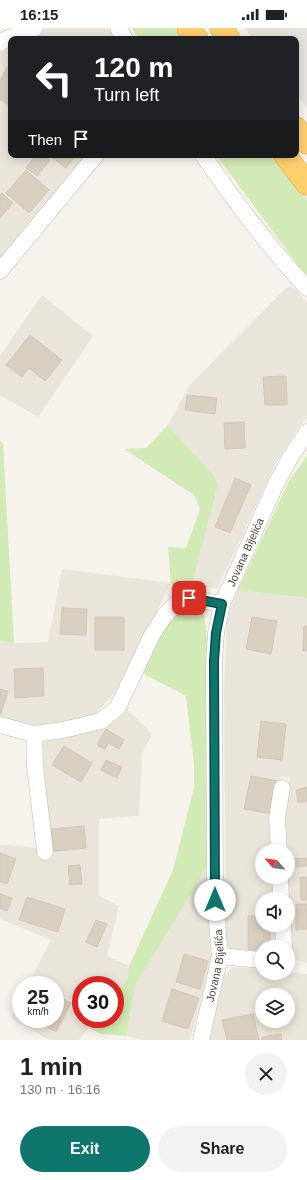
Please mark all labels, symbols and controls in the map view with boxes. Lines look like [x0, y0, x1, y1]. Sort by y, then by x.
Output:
text: 16:15 [20, 6, 58, 23]
icon: left [28, 52, 80, 104]
text: 120 m [94, 52, 173, 83]
text: Turn left [94, 85, 159, 105]
icon: arrive [70, 128, 92, 150]
text: Then [28, 131, 62, 148]
street label: Jovana Bijelića [225, 515, 266, 588]
pin [172, 581, 206, 615]
icon: arrive [178, 587, 200, 609]
north arrow [255, 844, 295, 884]
map controls [255, 844, 295, 1028]
position arrow [194, 879, 236, 921]
button: sound [255, 892, 295, 932]
street label: Jovana Bijelića [204, 928, 226, 1003]
button: search [255, 940, 295, 980]
speed limit sign: 30 [72, 976, 124, 1028]
text: 25 [27, 986, 49, 1008]
button: layers [255, 988, 295, 1028]
text: km/h [27, 1006, 49, 1017]
text: 1 min [20, 1053, 83, 1080]
button: close [245, 1053, 287, 1095]
text: 130 m · 16:16 [20, 1082, 100, 1097]
button: Exit [20, 1126, 150, 1172]
button: Share [158, 1126, 287, 1172]

